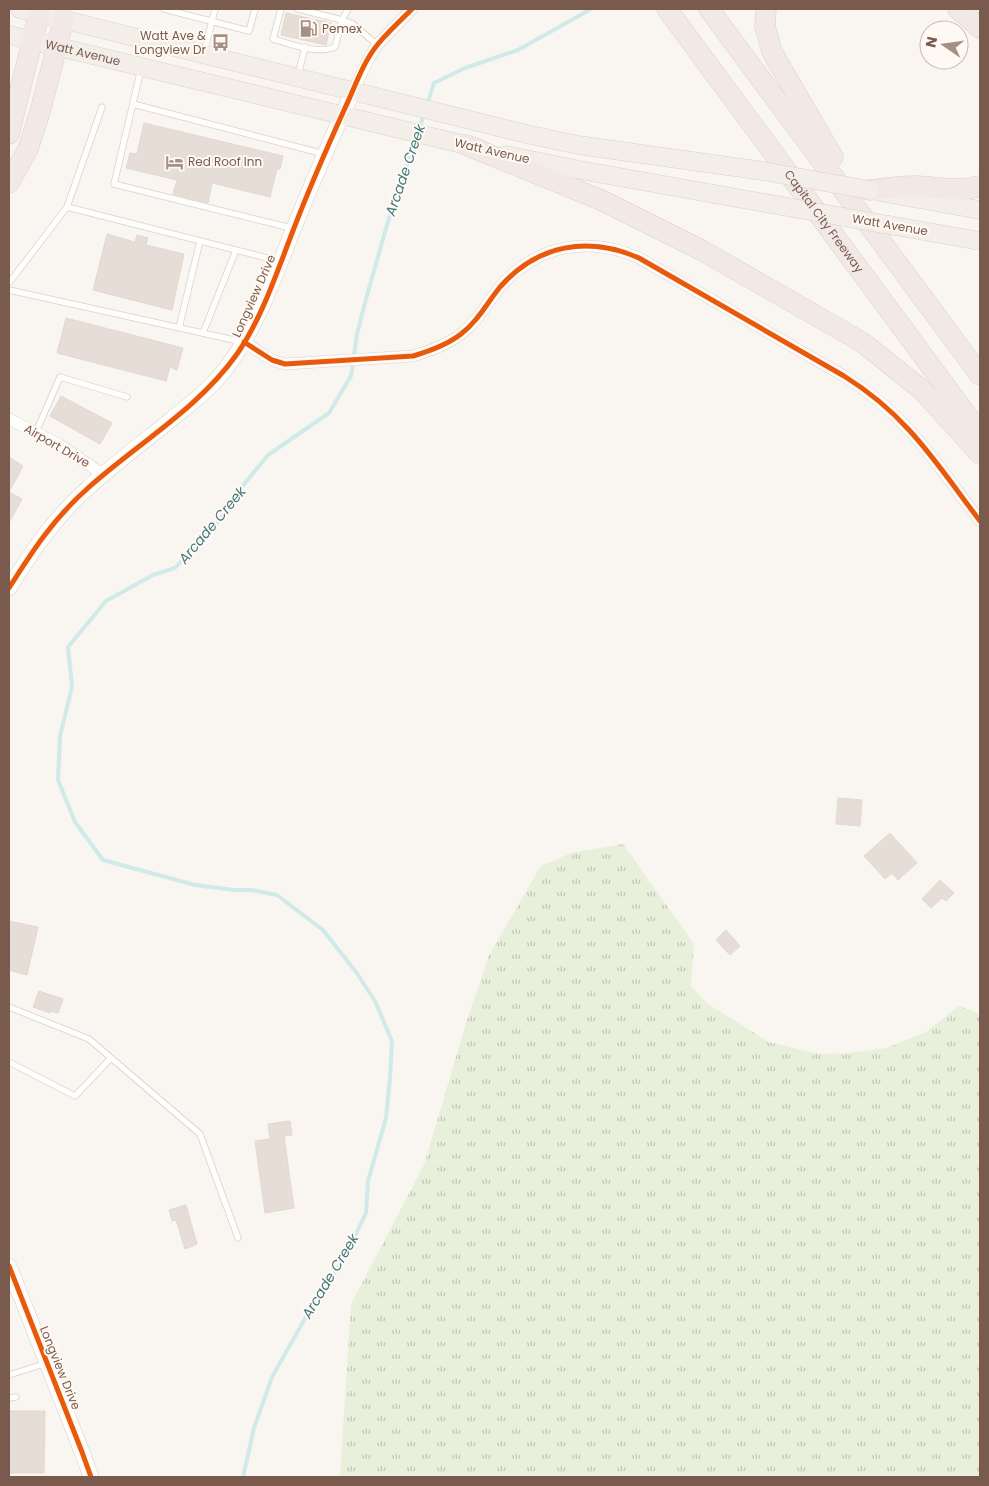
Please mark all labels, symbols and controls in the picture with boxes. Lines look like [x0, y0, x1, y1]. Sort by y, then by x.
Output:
fuel station icon: Pemex [298, 19, 318, 39]
place label: Pemex [322, 20, 362, 37]
north arrow [919, 20, 969, 70]
place label: Watt Ave & Longview Dr [134, 27, 207, 58]
bus stop icon: Watt Ave & Longview Dr [210, 33, 230, 53]
street label: Watt Avenue [44, 35, 122, 70]
text: N [920, 35, 942, 49]
water label: Arcade Creek [380, 121, 430, 219]
street label: Watt Avenue [453, 134, 531, 167]
hotel icon: Red Roof Inn [164, 152, 184, 172]
place label: Red Roof Inn [188, 153, 262, 170]
street label: Capital City Freeway [781, 166, 868, 276]
street label: Watt Avenue [851, 209, 929, 240]
street label: Longview Drive [228, 252, 279, 340]
street label: Airport Drive [21, 420, 93, 471]
water label: Arcade Creek [173, 481, 251, 569]
water label: Arcade Creek [296, 1229, 364, 1323]
street label: Longview Drive [36, 1323, 85, 1412]

